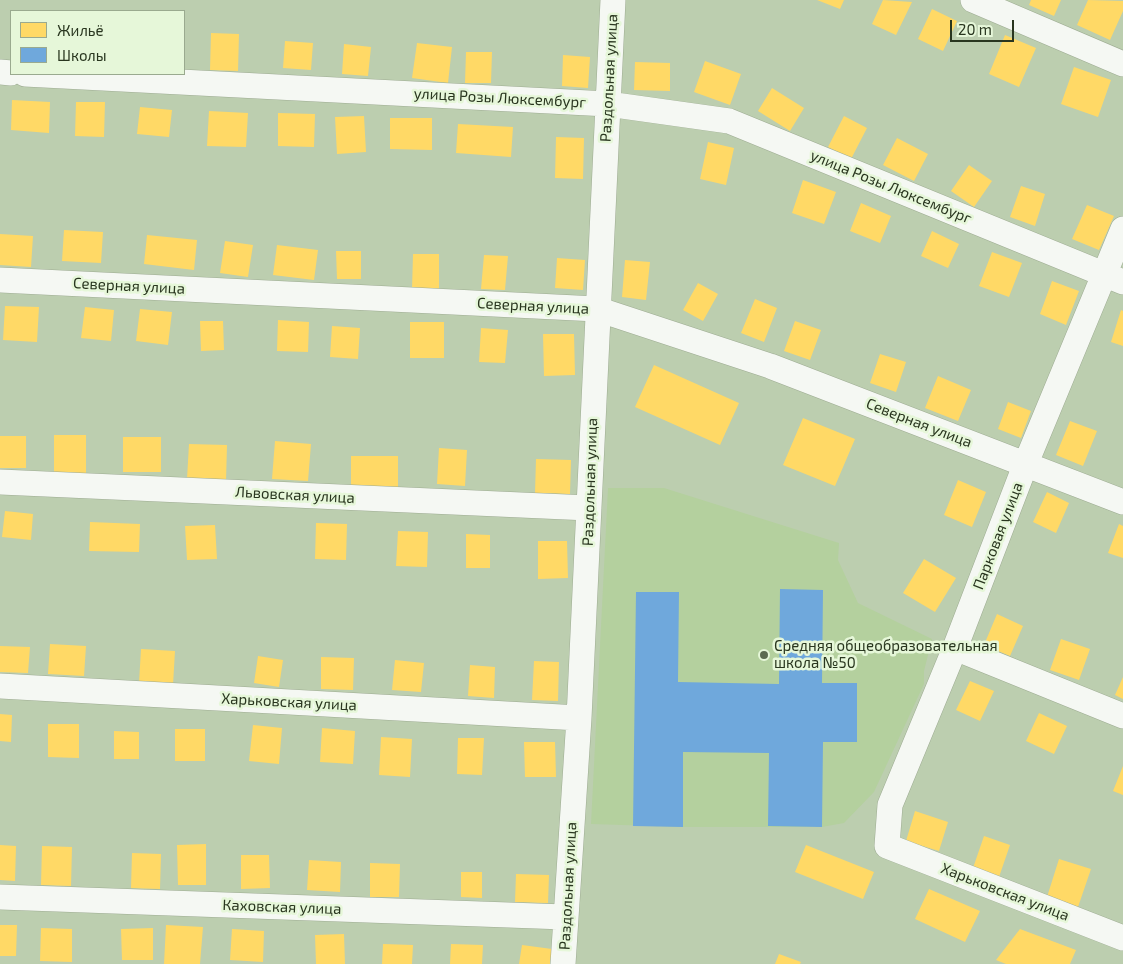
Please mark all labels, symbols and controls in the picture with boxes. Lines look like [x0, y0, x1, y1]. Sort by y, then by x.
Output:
legend [10, 10, 185, 75]
scale bar [953, 10, 1017, 42]
street label: Раздольная улица [597, 13, 621, 143]
text: 20 m [958, 20, 992, 38]
text: Жильё [57, 21, 104, 39]
text: Школы [57, 46, 107, 64]
street label: улица Розы Люксембург [413, 84, 587, 112]
street label: улица Розы Люксембург [808, 146, 974, 228]
street label: Северная улица [73, 274, 185, 298]
street label: Северная улица [477, 294, 589, 318]
street label: Северная улица [863, 395, 975, 451]
street label: Раздольная улица [579, 418, 601, 546]
street label: Парковая улица [969, 480, 1027, 592]
street label: Львовская улица [235, 483, 355, 507]
place label: Средняя общеобразовательная школа №50 [774, 637, 998, 672]
marker: Средняя общеобразовательная школа №50 [758, 649, 770, 661]
street label: Харьковская улица [221, 689, 357, 715]
street label: Раздольная улица [556, 821, 580, 951]
street label: Харьковская улица [938, 859, 1072, 925]
street label: Каховская улица [222, 896, 342, 918]

